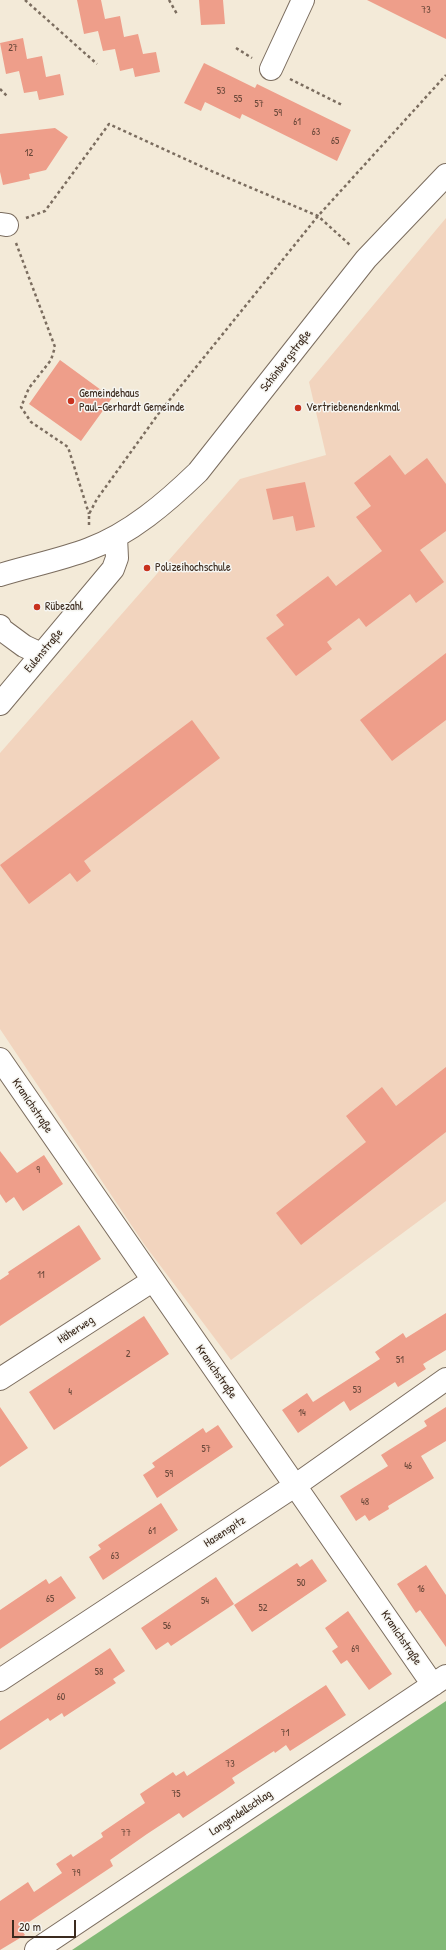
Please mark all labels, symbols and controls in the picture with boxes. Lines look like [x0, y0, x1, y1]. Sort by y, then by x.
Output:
house number: 73 [421, 4, 431, 16]
house number: 27 [8, 42, 18, 54]
house number: 53 [217, 85, 225, 97]
house number: 55 [234, 93, 242, 105]
house number: 57 [254, 98, 264, 110]
house number: 59 [274, 107, 282, 119]
house number: 61 [293, 116, 301, 128]
house number: 63 [312, 126, 320, 138]
house number: 65 [331, 135, 339, 147]
house number: 12 [25, 147, 33, 159]
street label: Schönbergstraße [257, 327, 315, 395]
place label: Gemeindehaus Paul-Gerhardt Gemeinde [79, 387, 184, 415]
marker: Gemeindehaus Paul-Gerhardt Gemeinde [66, 396, 76, 406]
place label: Vertriebenendenkmal [306, 401, 400, 415]
marker: Vertriebenendenkmal [293, 403, 303, 413]
place label: Polizeihochschule [155, 561, 231, 575]
marker: Polizeihochschule [142, 563, 152, 573]
place label: Rübezahl [45, 600, 83, 614]
marker: Rübezahl [32, 602, 42, 612]
street label: Eulenstraße [22, 626, 66, 676]
street label: Kranichstraße [9, 1076, 55, 1136]
house number: 9 [36, 1164, 40, 1176]
house number: 11 [37, 1269, 45, 1281]
street label: Häherweg [55, 1313, 97, 1347]
street label: Kranichstraße [192, 1342, 240, 1402]
house number: 2 [126, 1348, 130, 1360]
house number: 51 [396, 1354, 404, 1366]
house number: 53 [353, 1384, 361, 1396]
house number: 4 [68, 1386, 72, 1398]
house number: 14 [298, 1407, 306, 1419]
house number: 57 [201, 1443, 211, 1455]
house number: 46 [404, 1460, 412, 1472]
house number: 59 [165, 1468, 173, 1480]
house number: 48 [361, 1496, 369, 1508]
street label: Hasenspitz [201, 1513, 249, 1551]
house number: 61 [148, 1525, 156, 1537]
house number: 63 [111, 1550, 119, 1562]
house number: 50 [297, 1577, 305, 1589]
house number: 16 [417, 1583, 425, 1595]
house number: 65 [46, 1593, 54, 1605]
house number: 54 [201, 1595, 209, 1607]
house number: 52 [259, 1602, 267, 1614]
street label: Kranichstraße [378, 1608, 424, 1668]
house number: 56 [163, 1620, 171, 1632]
house number: 69 [351, 1643, 359, 1655]
house number: 58 [95, 1666, 103, 1678]
house number: 60 [57, 1691, 65, 1703]
house number: 71 [281, 1727, 289, 1739]
house number: 73 [225, 1758, 235, 1770]
street label: Langendellschlag [207, 1787, 275, 1839]
house number: 75 [171, 1788, 181, 1800]
house number: 77 [121, 1827, 131, 1839]
house number: 79 [72, 1867, 80, 1879]
scale bar [14, 1912, 78, 1938]
text: 20 m [19, 1918, 41, 1935]

